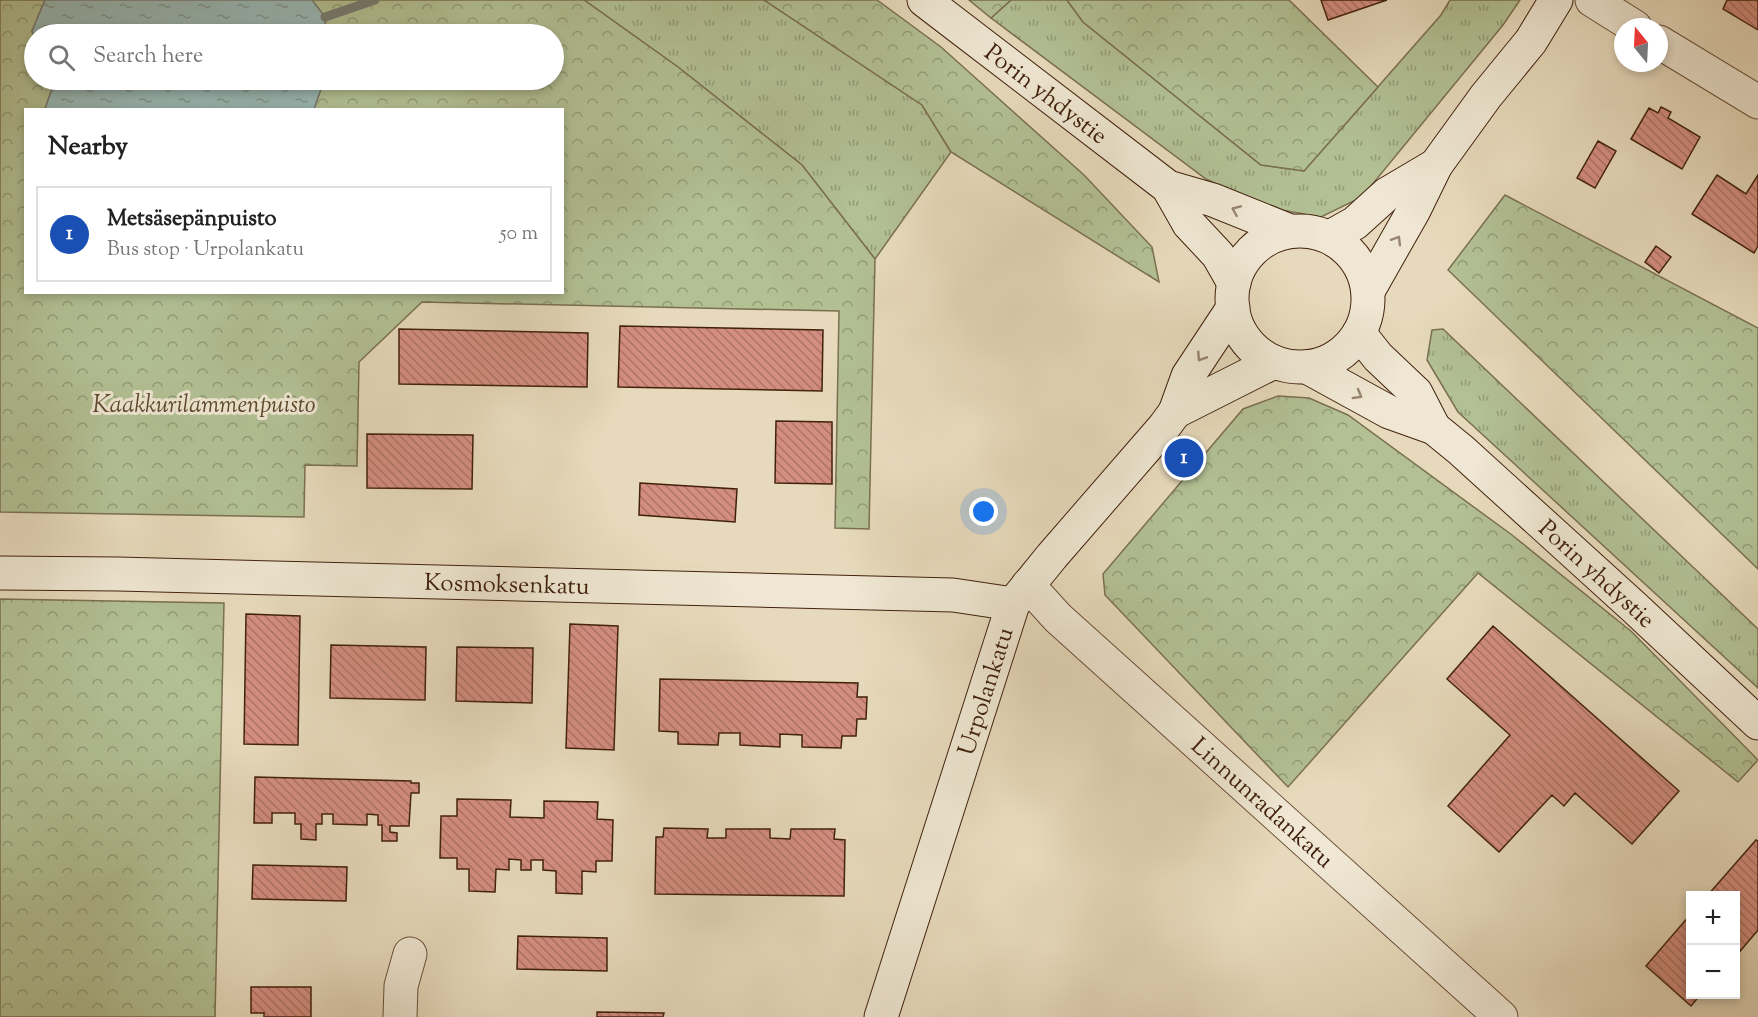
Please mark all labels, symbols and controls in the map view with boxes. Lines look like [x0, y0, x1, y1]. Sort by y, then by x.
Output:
north arrow [1614, 18, 1668, 72]
search box [24, 24, 564, 90]
street label: Porin yhdystie [976, 37, 1114, 154]
icon: search [45, 41, 78, 74]
text: Search here [93, 41, 203, 73]
text: Nearby [48, 129, 128, 166]
text: Metsäsepänpuisto [107, 204, 277, 236]
one-way arrow [1231, 205, 1242, 217]
text: 1 [66, 220, 73, 249]
text: 50 m [500, 220, 538, 249]
text: Bus stop · Urpolankatu [107, 236, 304, 265]
one-way arrow [1389, 236, 1401, 246]
one-way arrow [1197, 351, 1208, 362]
one-way arrow [1352, 387, 1363, 399]
park label: Kaakkurilammenpuisto [92, 389, 316, 423]
pin: 1 [1164, 436, 1204, 480]
your location [969, 497, 998, 526]
street label: Porin yhdystie [1530, 513, 1662, 637]
street label: Kosmoksenkatu [424, 567, 590, 605]
street label: Urpolankatu [951, 623, 1023, 760]
street label: Linnunradankatu [1182, 730, 1340, 877]
map controls [1686, 891, 1740, 999]
button: + [1686, 891, 1740, 945]
button: − [1686, 945, 1740, 999]

